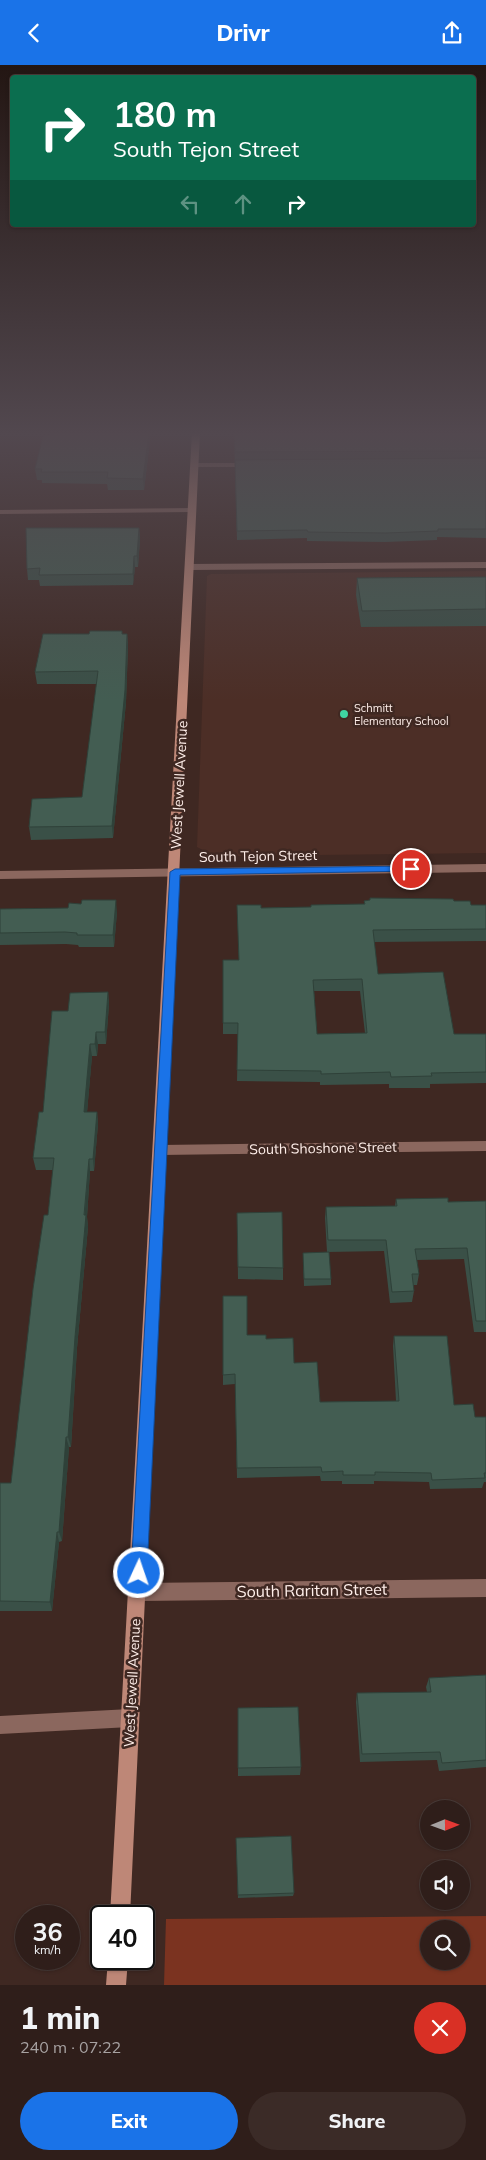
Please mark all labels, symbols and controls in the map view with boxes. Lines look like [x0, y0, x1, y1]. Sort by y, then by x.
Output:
icon: back [20, 19, 48, 47]
text: Drivr [216, 19, 270, 47]
icon: share [438, 19, 466, 47]
text: 180 m [113, 92, 217, 136]
icon: right [30, 95, 95, 160]
text: South Tejon Street [113, 135, 299, 163]
icon: left [176, 190, 204, 218]
icon: ahead [229, 190, 257, 218]
icon: right [282, 190, 310, 218]
place label: Schmitt Elementary School [354, 701, 449, 728]
marker: Schmitt Elementary School [338, 708, 350, 720]
street label: West Jewell Avenue [167, 720, 191, 850]
street label: South Tejon Street [199, 846, 317, 866]
pin [390, 848, 432, 890]
icon: arrive [397, 855, 425, 883]
street label: South Shoshone Street [249, 1138, 397, 1158]
position arrow [112, 1546, 164, 1598]
street label: South Raritan Street [236, 1579, 388, 1601]
street label: West Jewell Avenue [120, 1618, 144, 1748]
north arrow [420, 1800, 470, 1850]
map controls [420, 1800, 470, 1970]
button: sound [420, 1860, 470, 1910]
speed limit sign: 40 [90, 1905, 155, 1970]
text: 36 [32, 1916, 63, 1947]
button: search [420, 1920, 470, 1970]
text: km/h [34, 1942, 61, 1957]
text: 1 min [20, 1999, 100, 2037]
button: close [414, 2002, 466, 2054]
text: 240 m · 07:22 [20, 2037, 121, 2057]
button: Exit [20, 2092, 238, 2150]
button: Share [248, 2092, 466, 2150]

